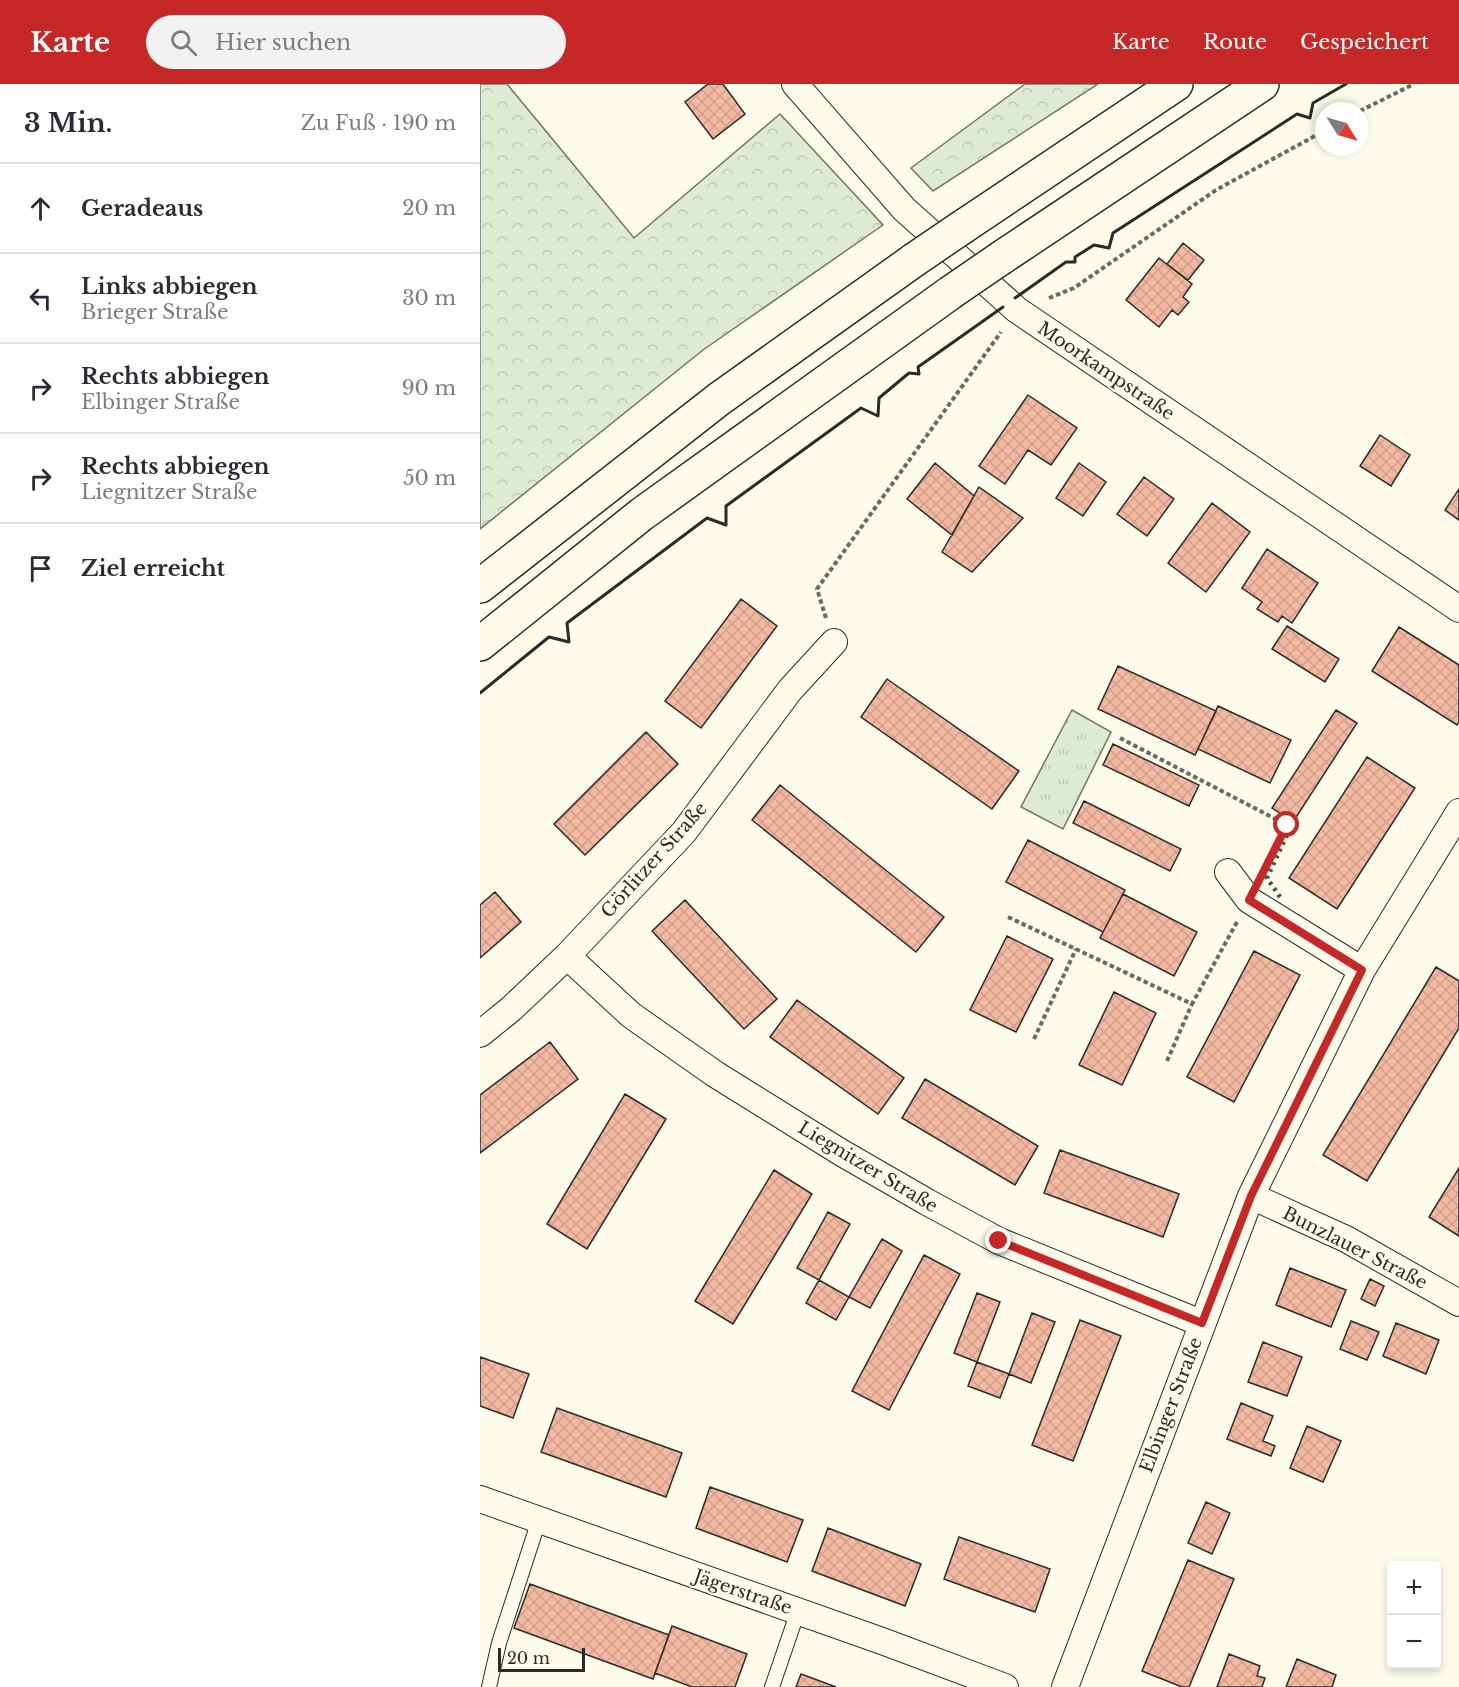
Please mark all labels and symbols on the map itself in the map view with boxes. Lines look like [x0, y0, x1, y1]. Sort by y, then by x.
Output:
north arrow [1315, 102, 1369, 156]
street label: Moorkampstraße [1034, 317, 1178, 425]
street label: Görlitzer Straße [596, 798, 712, 922]
route start [1273, 811, 1299, 837]
street label: Liegnitzer Straße [794, 1117, 942, 1217]
street label: Bunzlauer Straße [1279, 1202, 1431, 1294]
route end [985, 1227, 1011, 1253]
street label: Elbinger Straße [1135, 1334, 1207, 1476]
street label: Jägerstraße [689, 1564, 795, 1619]
scale bar [498, 1645, 585, 1672]

